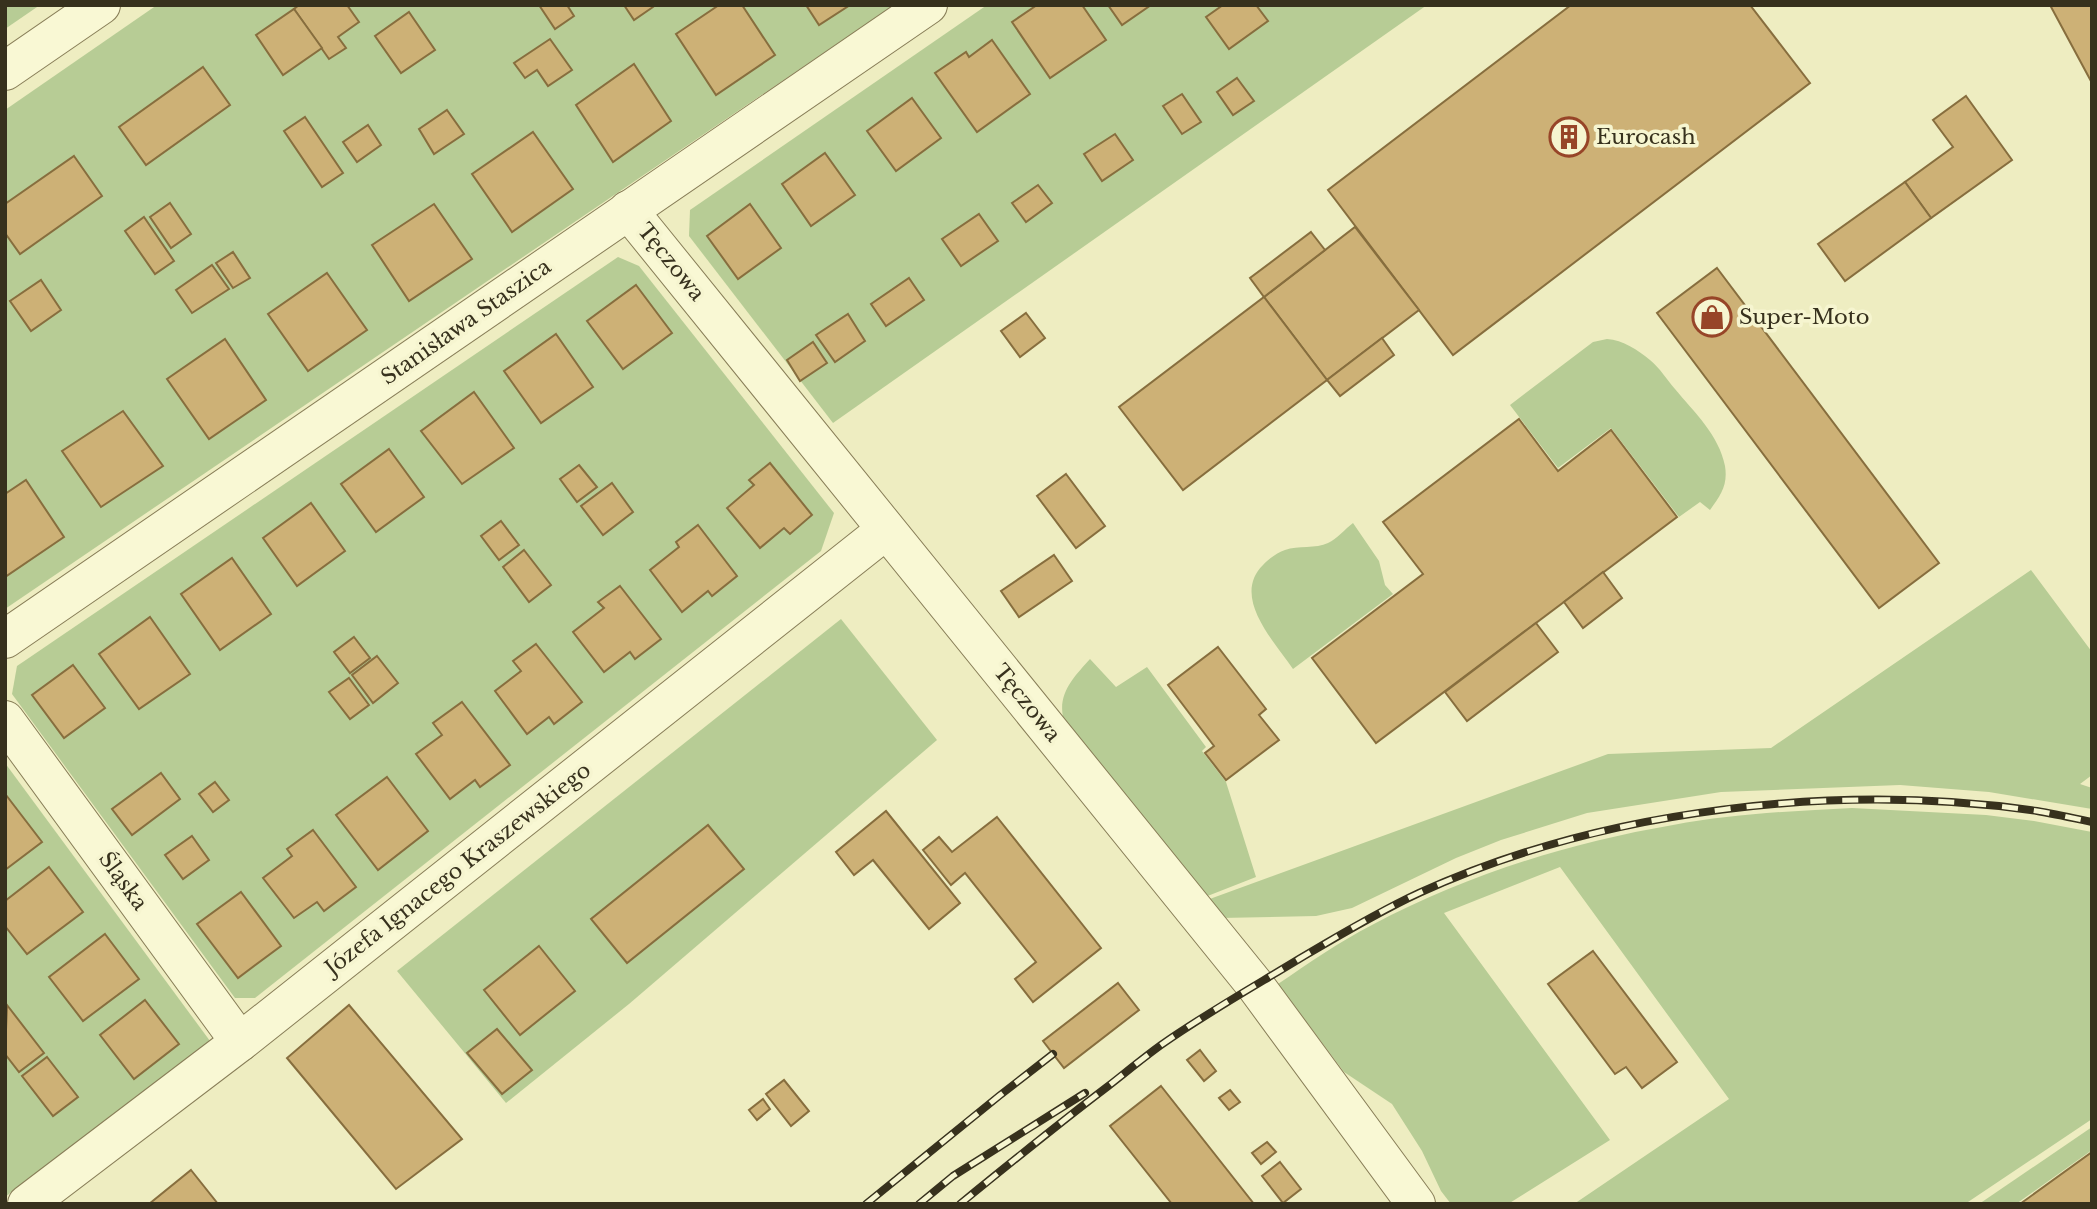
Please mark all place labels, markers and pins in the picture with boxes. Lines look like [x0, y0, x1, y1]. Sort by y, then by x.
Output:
building icon: Eurocash [1548, 116, 1590, 158]
place label: Eurocash [1596, 124, 1696, 150]
shop icon: Super-Moto [1691, 296, 1733, 338]
place label: Super-Moto [1739, 304, 1869, 330]

